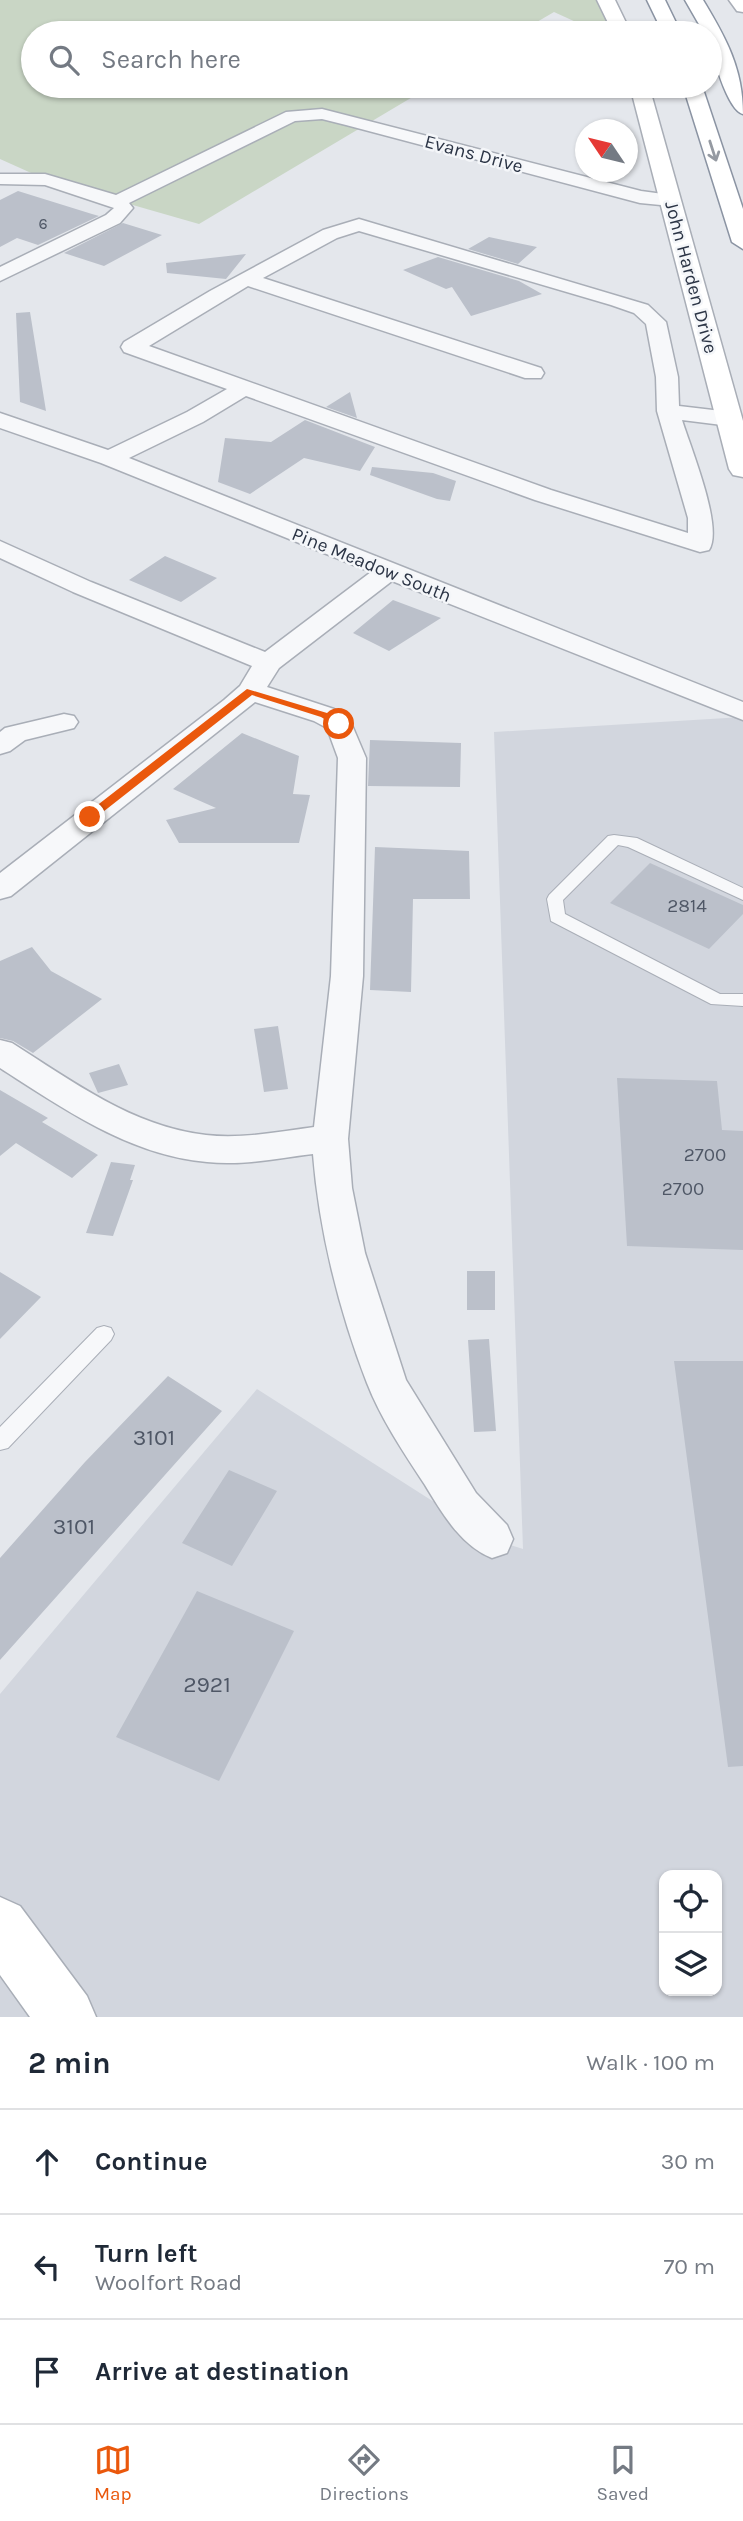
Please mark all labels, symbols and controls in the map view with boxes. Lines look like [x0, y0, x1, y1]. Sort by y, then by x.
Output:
search box [21, 21, 722, 98]
icon: search [45, 41, 83, 79]
text: Search here [101, 44, 241, 75]
north arrow [575, 119, 638, 182]
street label: Evans Drive [422, 130, 525, 178]
one-way arrow [708, 139, 720, 161]
street label: John Harden Drive [660, 199, 722, 356]
house number: 6 [38, 214, 48, 233]
street label: Pine Meadow South [289, 523, 455, 607]
route start [323, 708, 354, 739]
route end [74, 801, 105, 832]
house number: 2814 [667, 895, 707, 917]
house number: 2700 [684, 1144, 726, 1166]
house number: 2700 [662, 1178, 704, 1200]
house number: 3101 [133, 1424, 175, 1451]
house number: 3101 [53, 1513, 95, 1540]
house number: 2921 [183, 1671, 231, 1698]
map controls [659, 1870, 722, 1996]
button: locate [659, 1870, 722, 1933]
button: layers [659, 1933, 722, 1996]
text: 2 min [28, 2045, 111, 2081]
text: Walk · 100 m [586, 2049, 715, 2076]
icon: ahead [28, 2143, 66, 2181]
text: Continue [95, 2146, 207, 2177]
text: 30 m [661, 2148, 715, 2175]
text: Turn left [95, 2238, 197, 2269]
icon: left [28, 2248, 66, 2286]
text: 70 m [664, 2253, 715, 2280]
text: Woolfort Road [95, 2269, 242, 2296]
icon: arrive [28, 2353, 66, 2391]
text: Arrive at destination [95, 2356, 349, 2387]
tab: Map [94, 2441, 132, 2505]
tab: Directions [320, 2441, 409, 2505]
tab: Saved [597, 2441, 649, 2505]

